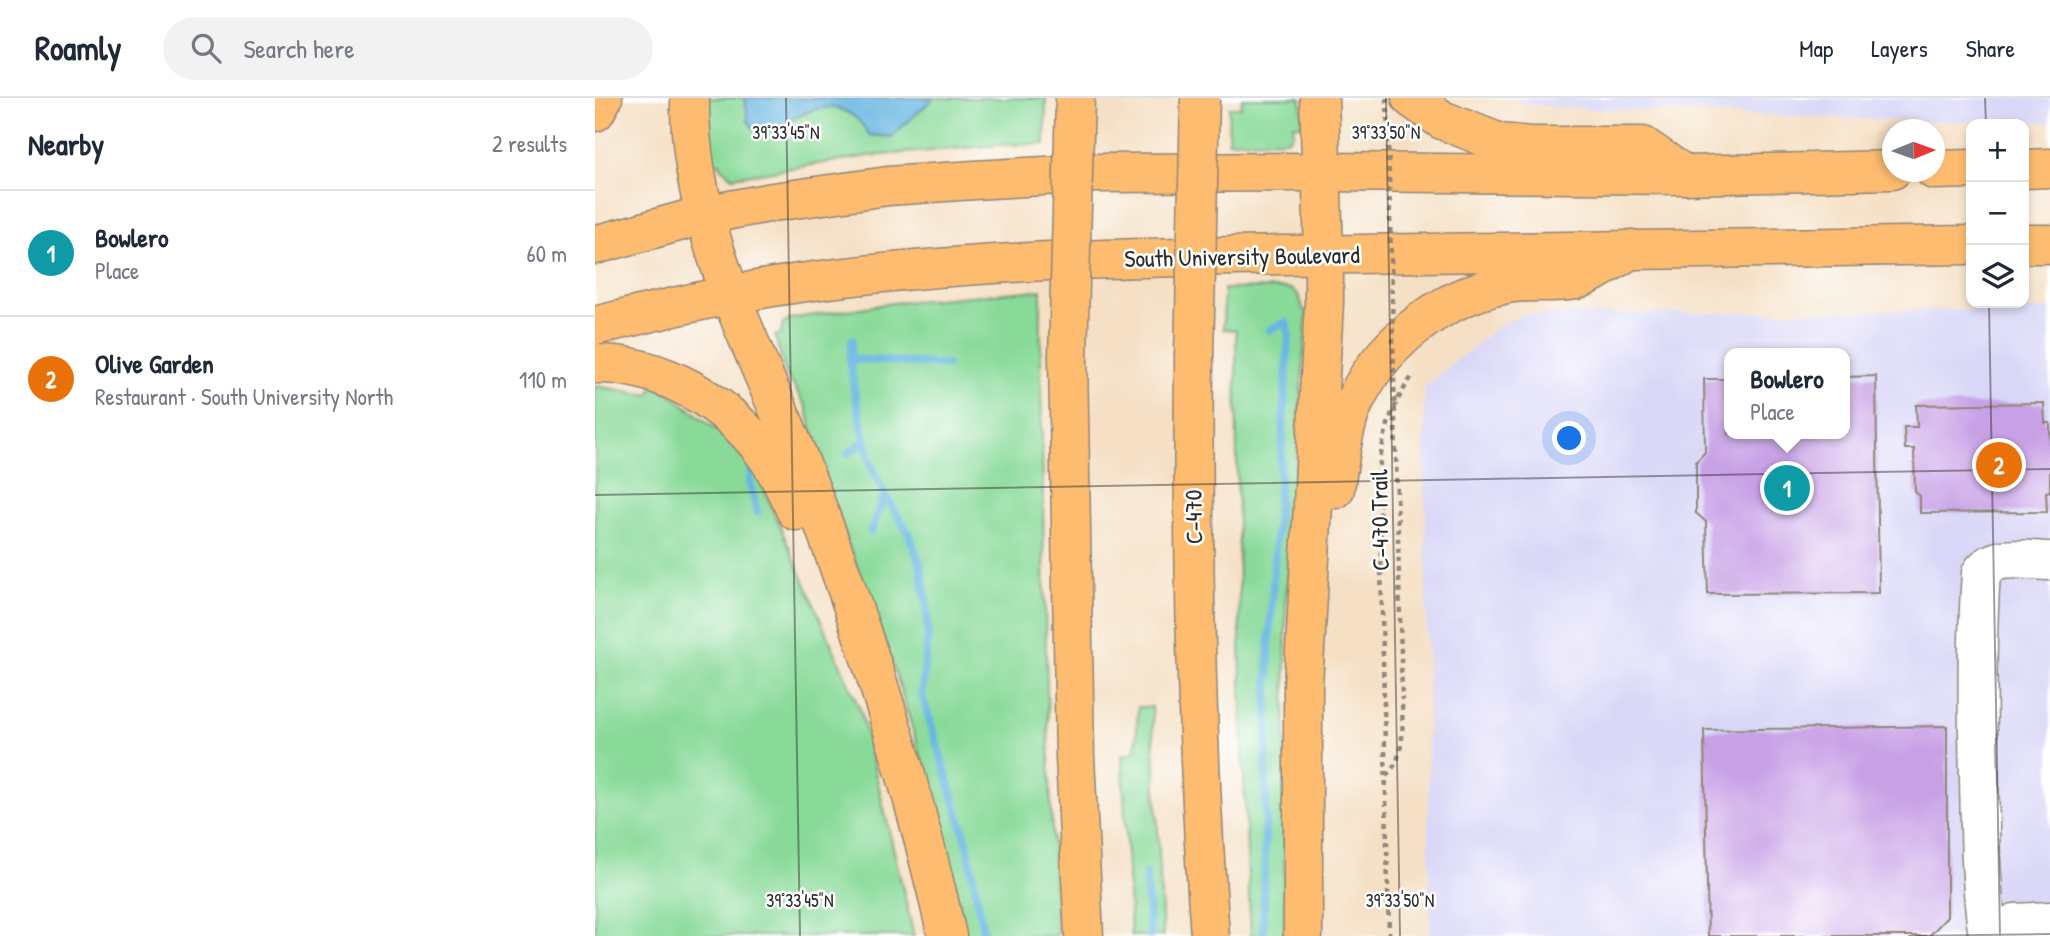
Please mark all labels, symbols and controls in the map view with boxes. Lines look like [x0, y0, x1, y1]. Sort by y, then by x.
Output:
search box [163, 17, 653, 80]
text: Roamly [35, 26, 121, 70]
icon: search [187, 29, 225, 67]
text: Search here [243, 31, 355, 66]
text: Map [1799, 32, 1833, 64]
text: Layers [1871, 32, 1928, 64]
text: Share [1966, 32, 2015, 64]
north arrow [1882, 119, 1945, 182]
map controls [1966, 119, 2029, 308]
button: + [1966, 119, 2029, 182]
text: 39°33'45"N [752, 120, 820, 145]
text: 39°33'50"N [1352, 120, 1420, 145]
text: Nearby [28, 124, 104, 164]
text: 2 results [492, 128, 567, 159]
button: − [1966, 182, 2029, 245]
text: Bowlero [95, 220, 168, 255]
text: 1 [47, 238, 55, 269]
text: 60 m [527, 238, 567, 269]
street label: South University Boulevard [1124, 238, 1360, 274]
button: layers [1966, 245, 2029, 308]
text: Place [95, 255, 139, 286]
text: Olive Garden [95, 346, 214, 381]
popup [1724, 348, 1850, 439]
text: Bowlero [1750, 361, 1824, 396]
text: 2 [46, 364, 56, 395]
text: 110 m [519, 364, 567, 395]
text: Restaurant · South University North [95, 381, 393, 412]
text: Place [1750, 396, 1795, 427]
your location [1552, 421, 1586, 455]
pin: 2 [1976, 439, 2022, 491]
pin: 1 [1764, 462, 1810, 514]
street label: C-470 Trail [1362, 468, 1396, 571]
street label: C-470 [1177, 490, 1209, 545]
text: 39°33'45"N [766, 888, 834, 913]
text: 39°33'50"N [1366, 888, 1434, 913]

